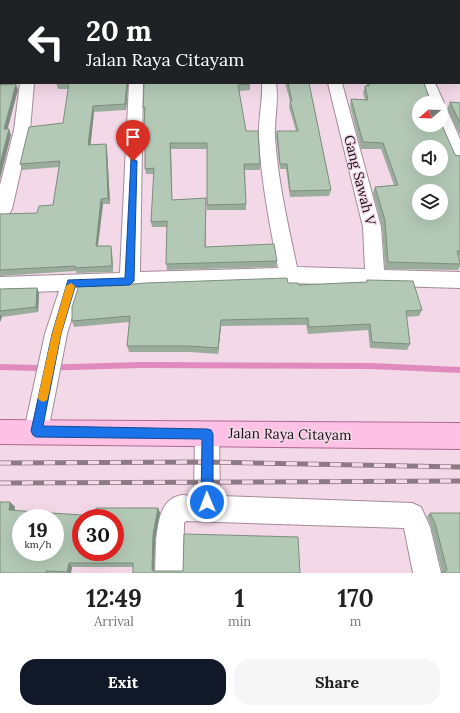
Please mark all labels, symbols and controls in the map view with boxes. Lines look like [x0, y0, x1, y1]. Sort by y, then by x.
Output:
text: 20 m [86, 13, 152, 49]
icon: left [20, 16, 72, 68]
text: Jalan Raya Citayam [86, 48, 244, 71]
north arrow [412, 96, 448, 132]
map controls [412, 96, 448, 220]
pin [116, 120, 150, 161]
icon: arrive [122, 126, 144, 148]
street label: Gang Sawah V [340, 133, 380, 228]
button: sound [412, 140, 448, 176]
button: layers [412, 184, 448, 220]
street label: Jalan Raya Citayam [227, 424, 352, 444]
position arrow [186, 481, 228, 523]
speed limit sign: 30 [72, 509, 124, 561]
text: 19 [28, 517, 48, 542]
text: km/h [24, 538, 52, 551]
text: 12:49 [86, 583, 142, 614]
text: 1 [235, 583, 244, 614]
text: 170 [337, 583, 374, 614]
text: Arrival [94, 613, 134, 630]
text: min [228, 613, 251, 630]
text: m [350, 613, 361, 630]
button: Exit [20, 659, 226, 705]
button: Share [234, 659, 440, 705]

